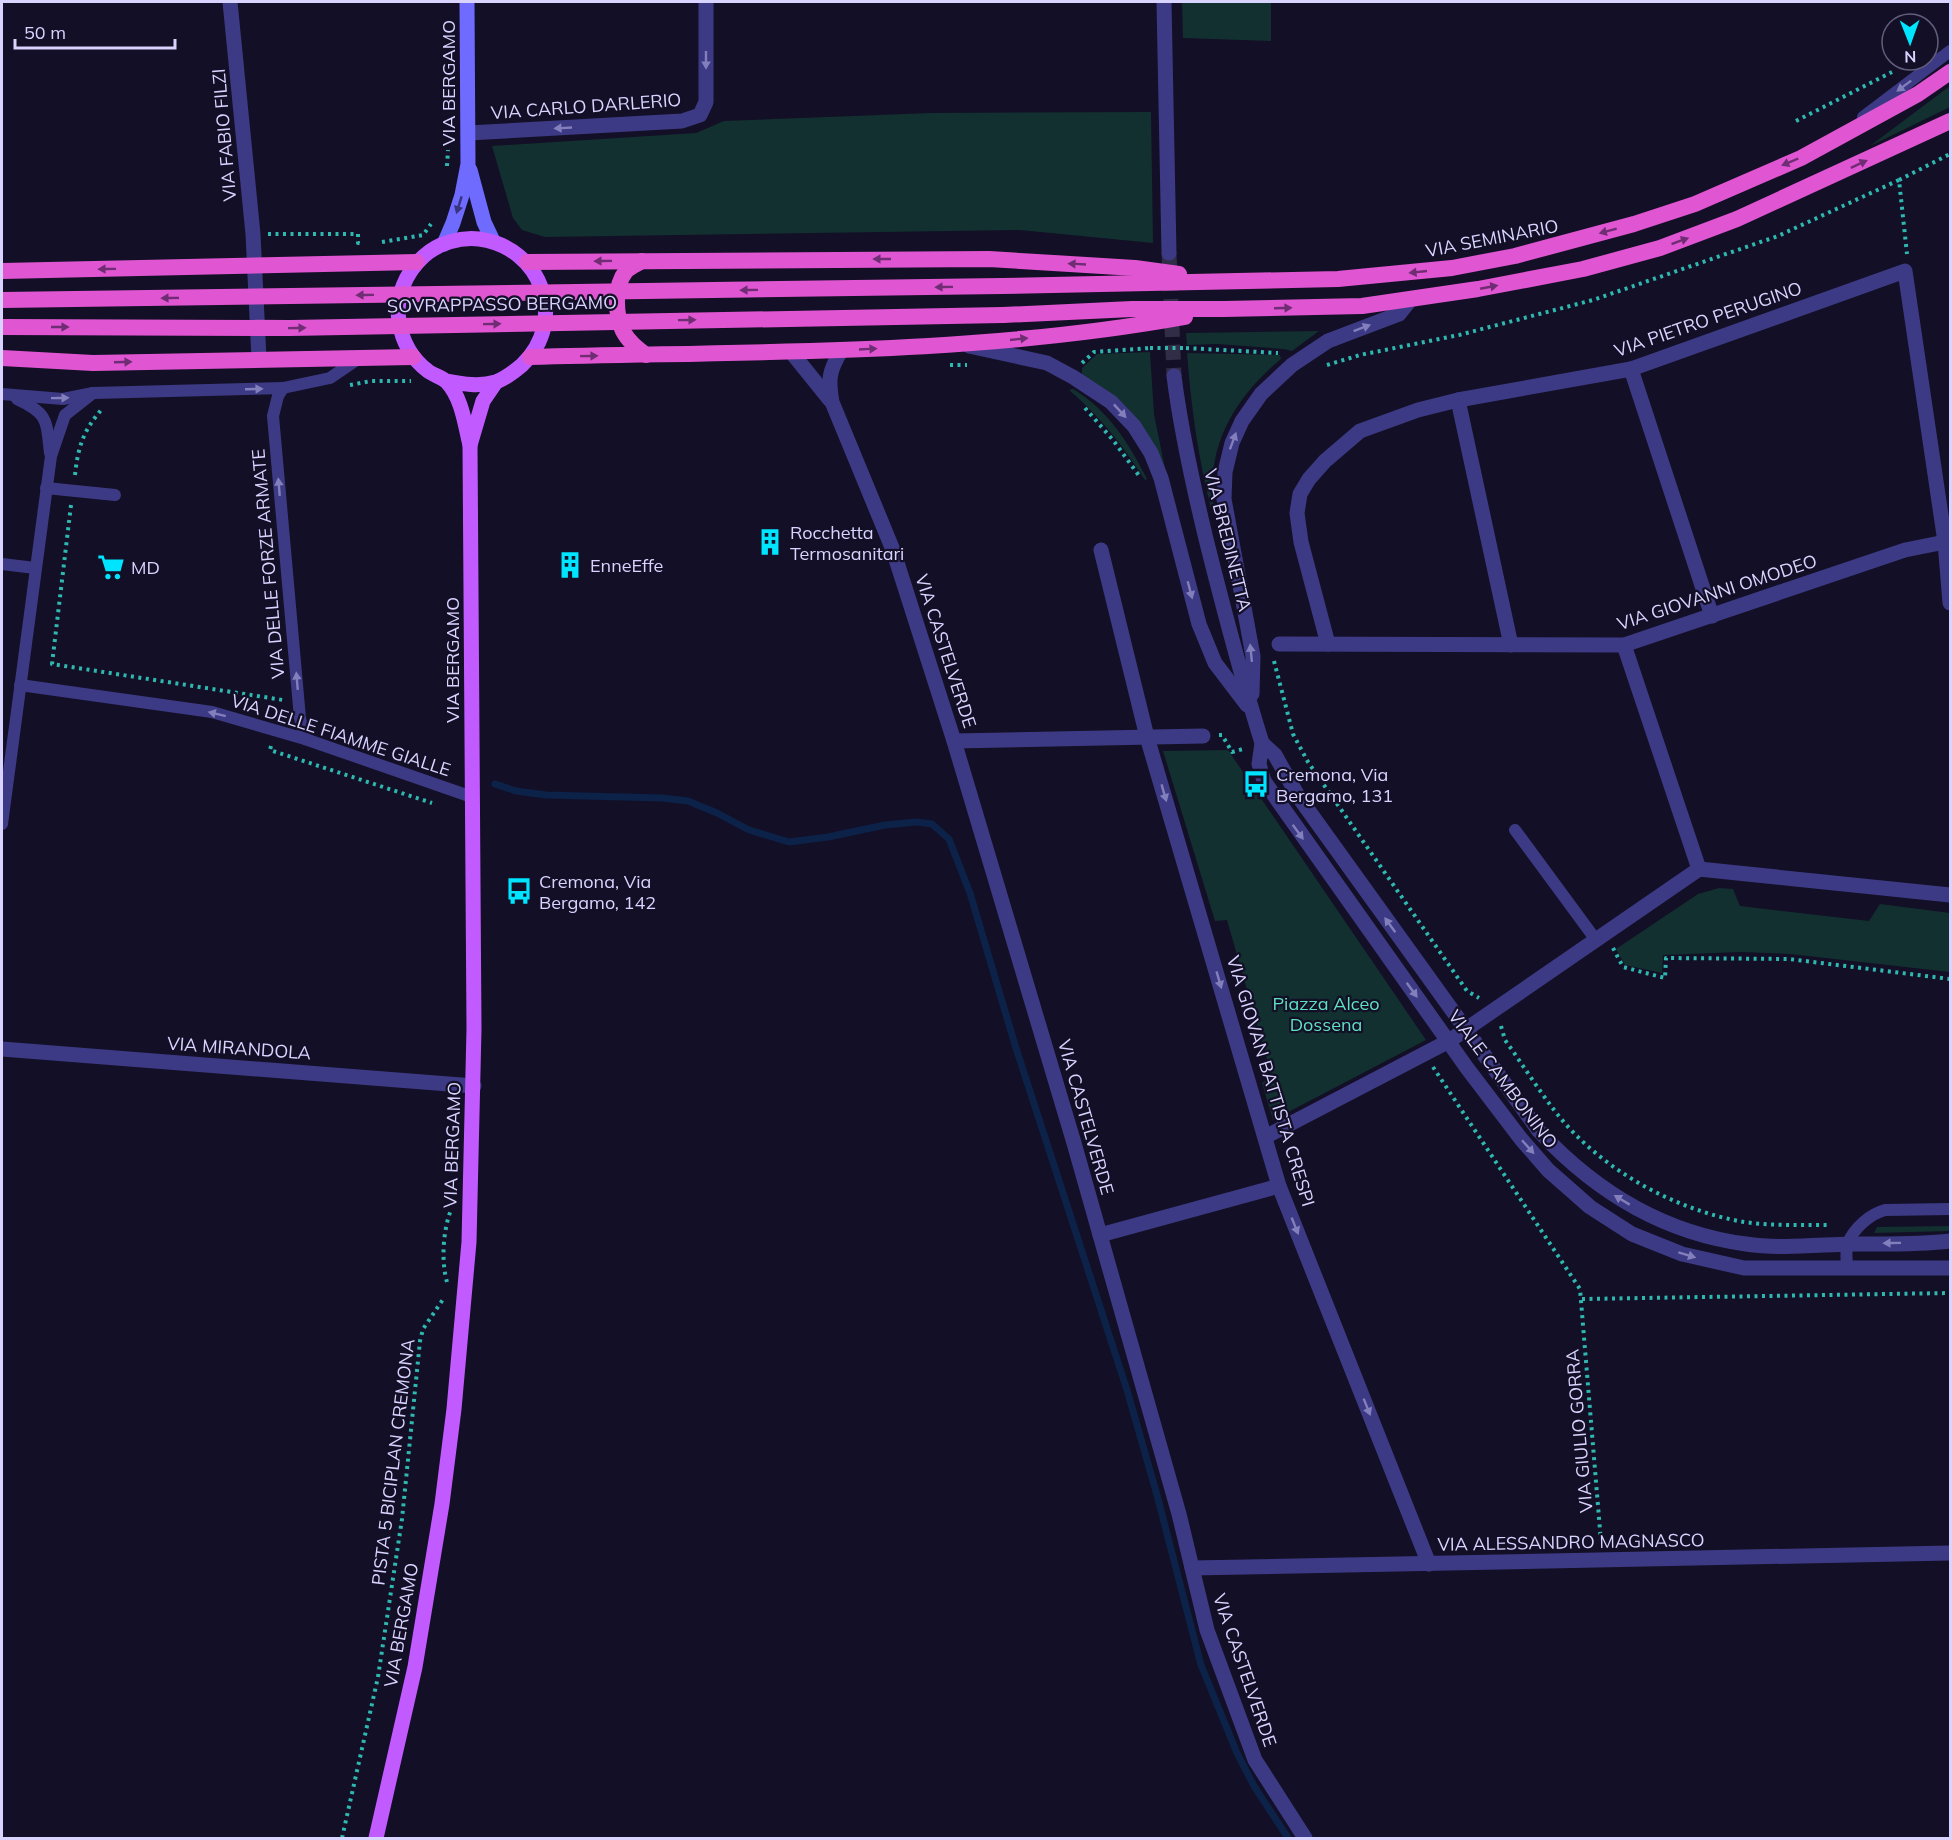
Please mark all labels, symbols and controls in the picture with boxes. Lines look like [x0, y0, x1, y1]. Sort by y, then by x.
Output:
scale bar [15, 12, 176, 50]
north arrow [1880, 12, 1940, 72]
street label: VIA BERGAMO [437, 20, 460, 146]
text: 50 m [24, 21, 66, 44]
text: N [1904, 47, 1916, 67]
one-way arrow [701, 50, 711, 69]
street label: VIA FABIO FILZI [207, 68, 241, 202]
one-way arrow [1896, 80, 1911, 92]
street label: VIA CARLO DARLERIO [490, 88, 682, 124]
one-way arrow [553, 123, 572, 133]
one-way arrow [1782, 158, 1799, 167]
one-way arrow [1850, 160, 1867, 169]
one-way arrow [454, 196, 463, 214]
street label: VIA SEMINARIO [1424, 214, 1560, 262]
one-way arrow [1599, 227, 1617, 237]
one-way arrow [1671, 235, 1689, 245]
one-way arrow [873, 254, 892, 264]
one-way arrow [594, 257, 613, 266]
one-way arrow [1068, 259, 1087, 269]
one-way arrow [97, 264, 116, 274]
one-way arrow [1408, 267, 1427, 277]
street label: VIA PIETRO PERUGINO [1611, 276, 1805, 362]
one-way arrow [934, 282, 953, 292]
one-way arrow [1480, 282, 1499, 291]
one-way arrow [739, 285, 758, 294]
one-way arrow [356, 290, 375, 300]
street label: SOVRAPPASSO BERGAMO [387, 290, 617, 318]
one-way arrow [161, 293, 180, 303]
one-way arrow [1273, 303, 1292, 312]
one-way arrow [677, 316, 696, 325]
one-way arrow [482, 319, 501, 329]
one-way arrow [50, 322, 69, 332]
one-way arrow [287, 323, 306, 332]
one-way arrow [1353, 323, 1371, 332]
one-way arrow [1009, 334, 1028, 344]
one-way arrow [858, 345, 877, 354]
one-way arrow [579, 351, 598, 361]
one-way arrow [113, 357, 132, 367]
one-way arrow [245, 384, 264, 393]
one-way arrow [50, 393, 69, 403]
one-way arrow [1113, 403, 1126, 418]
one-way arrow [1229, 432, 1239, 450]
street label: VIA DELLE FORZE ARMATE [246, 448, 290, 680]
street label: VIA BREDINETTA [1199, 466, 1257, 614]
one-way arrow [274, 478, 284, 497]
place label: Rocchetta Termosanitari [790, 521, 904, 565]
building icon: Rocchetta Termosanitari [755, 527, 785, 557]
street label: VIA GIOVANNI OMODEO [1614, 549, 1820, 635]
building icon: EnneEffe [555, 550, 585, 580]
supermarket icon: MD [96, 552, 126, 582]
place label: EnneEffe [590, 554, 663, 577]
place label: MD [131, 556, 160, 579]
street label: VIA CASTELVERDE [910, 571, 982, 731]
one-way arrow [1186, 581, 1196, 599]
street label: VIA BERGAMO [441, 597, 464, 723]
one-way arrow [1247, 644, 1256, 663]
one-way arrow [292, 672, 302, 691]
street label: VIA DELLE FIAMME GIALLE [228, 689, 454, 781]
one-way arrow [208, 709, 226, 719]
place label: Cremona, Via Bergamo, 131 [1276, 763, 1393, 807]
bus stop icon: Cremona, Via Bergamo, 131 [1241, 769, 1271, 799]
one-way arrow [1160, 784, 1169, 802]
one-way arrow [1292, 824, 1304, 839]
place label: Cremona, Via Bergamo, 142 [539, 870, 656, 914]
bus stop icon: Cremona, Via Bergamo, 142 [504, 876, 534, 906]
one-way arrow [1384, 917, 1396, 933]
street label: VIA GIOVAN BATTISTA CRESPI [1222, 953, 1320, 1209]
one-way arrow [1215, 971, 1224, 989]
one-way arrow [1406, 982, 1418, 998]
park label: Piazza Alceo Dossena [1272, 992, 1380, 1036]
street label: VIALE CAMBONINO [1443, 1005, 1563, 1153]
street label: VIA MIRANDOLA [166, 1031, 312, 1065]
street label: VIA CASTELVERDE [1053, 1037, 1119, 1197]
street label: VIA BERGAMO [438, 1082, 466, 1208]
one-way arrow [1521, 1139, 1534, 1154]
one-way arrow [1614, 1195, 1630, 1206]
one-way arrow [1291, 1217, 1300, 1235]
one-way arrow [1883, 1239, 1902, 1248]
one-way arrow [1678, 1251, 1696, 1260]
street label: PISTA 5 BICIPLAN CREMONA [366, 1338, 420, 1586]
street label: VIA GIULIO GORRA [1560, 1348, 1598, 1514]
one-way arrow [1362, 1399, 1372, 1417]
street label: VIA ALESSANDRO MAGNASCO [1437, 1528, 1705, 1556]
street label: VIA BERGAMO [379, 1561, 423, 1689]
street label: VIA CASTELVERDE [1208, 1590, 1282, 1750]

